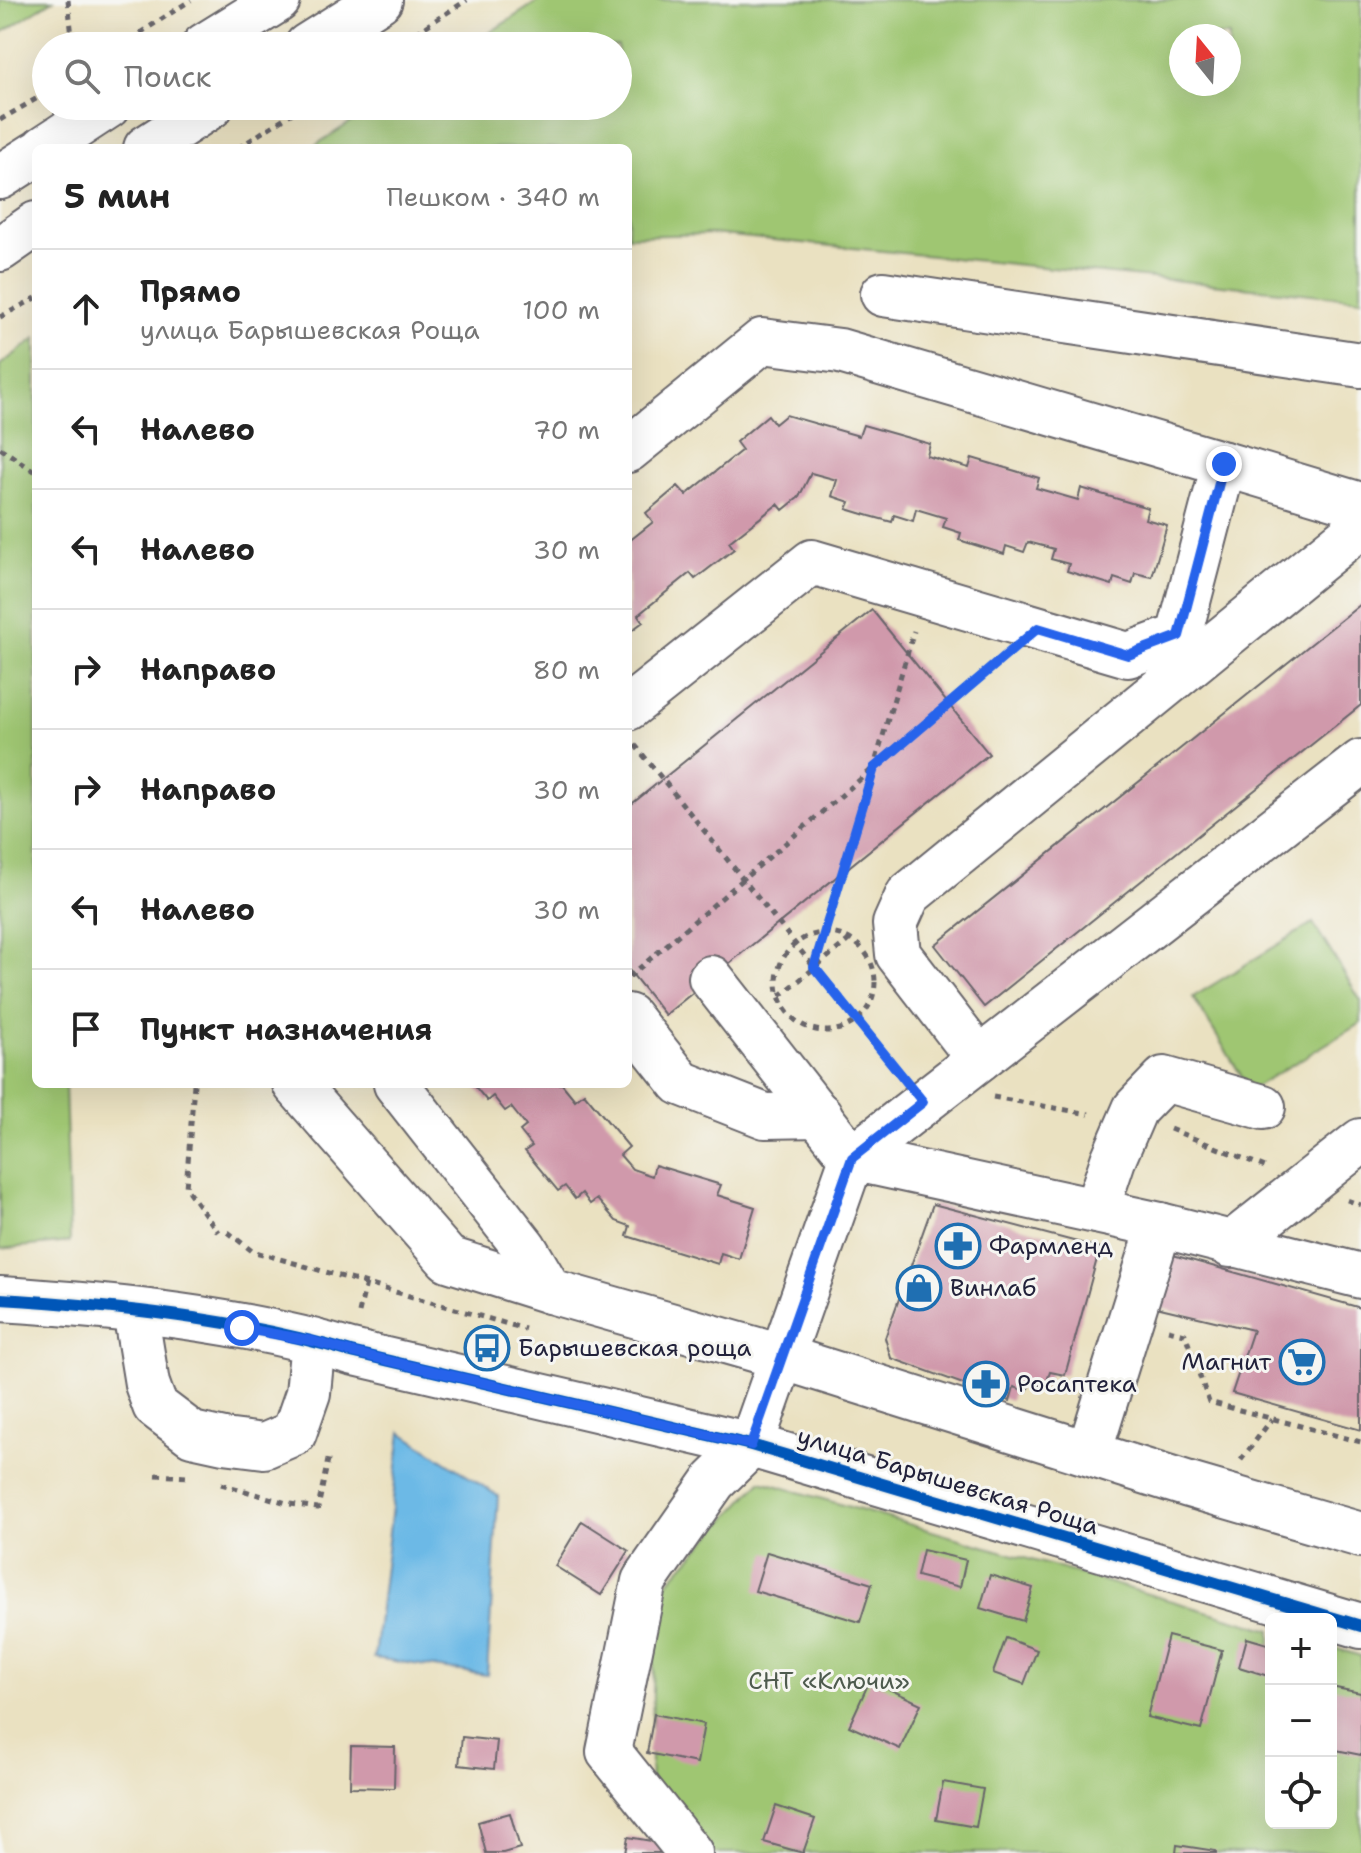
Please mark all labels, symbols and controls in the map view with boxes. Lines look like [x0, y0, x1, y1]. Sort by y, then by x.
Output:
north arrow [1169, 24, 1241, 96]
search box [32, 32, 632, 120]
icon: search [60, 54, 104, 98]
text: Поиск [124, 56, 212, 97]
text: 5 мин [64, 173, 171, 219]
text: Пешком · 340 m [386, 179, 600, 214]
text: Прямо [140, 271, 241, 312]
icon: ahead [64, 287, 108, 331]
text: 100 m [522, 292, 600, 327]
text: улица Барышевская Роща [140, 312, 480, 347]
icon: left [64, 407, 108, 451]
text: Налево [140, 409, 255, 450]
text: 70 m [533, 412, 600, 447]
route end [1206, 446, 1242, 482]
icon: left [64, 527, 108, 571]
text: Налево [140, 529, 255, 570]
text: 30 m [533, 532, 600, 567]
icon: right [64, 647, 108, 691]
text: Направо [140, 649, 276, 690]
text: 80 m [533, 652, 600, 687]
icon: right [64, 767, 108, 811]
text: Направо [140, 769, 276, 810]
text: 30 m [533, 772, 600, 807]
icon: left [64, 887, 108, 931]
text: Налево [140, 889, 255, 930]
text: 30 m [533, 892, 600, 927]
icon: arrive [64, 1007, 108, 1051]
text: Пункт назначения [140, 1009, 432, 1050]
pharmacy icon: Фармленд [934, 1222, 982, 1270]
place label: Фармленд [989, 1230, 1113, 1262]
shop icon: Винлаб [895, 1264, 943, 1312]
place label: Винлаб [950, 1272, 1036, 1304]
route start [224, 1310, 260, 1346]
bus stop icon: Барышевская роща [463, 1324, 511, 1372]
place label: Барышевская роща [518, 1332, 751, 1364]
supermarket icon: Магнит [1278, 1338, 1326, 1386]
place label: Магнит [1182, 1346, 1272, 1378]
pharmacy icon: Росаптека [962, 1360, 1010, 1408]
place label: Росаптека [1017, 1368, 1137, 1400]
street label: улица Барышевская Роща [793, 1420, 1103, 1542]
map controls [1265, 1613, 1337, 1829]
button: + [1265, 1613, 1337, 1685]
park label: СНТ «Ключи» [748, 1665, 910, 1697]
button: − [1265, 1685, 1337, 1757]
button: locate [1265, 1757, 1337, 1829]

